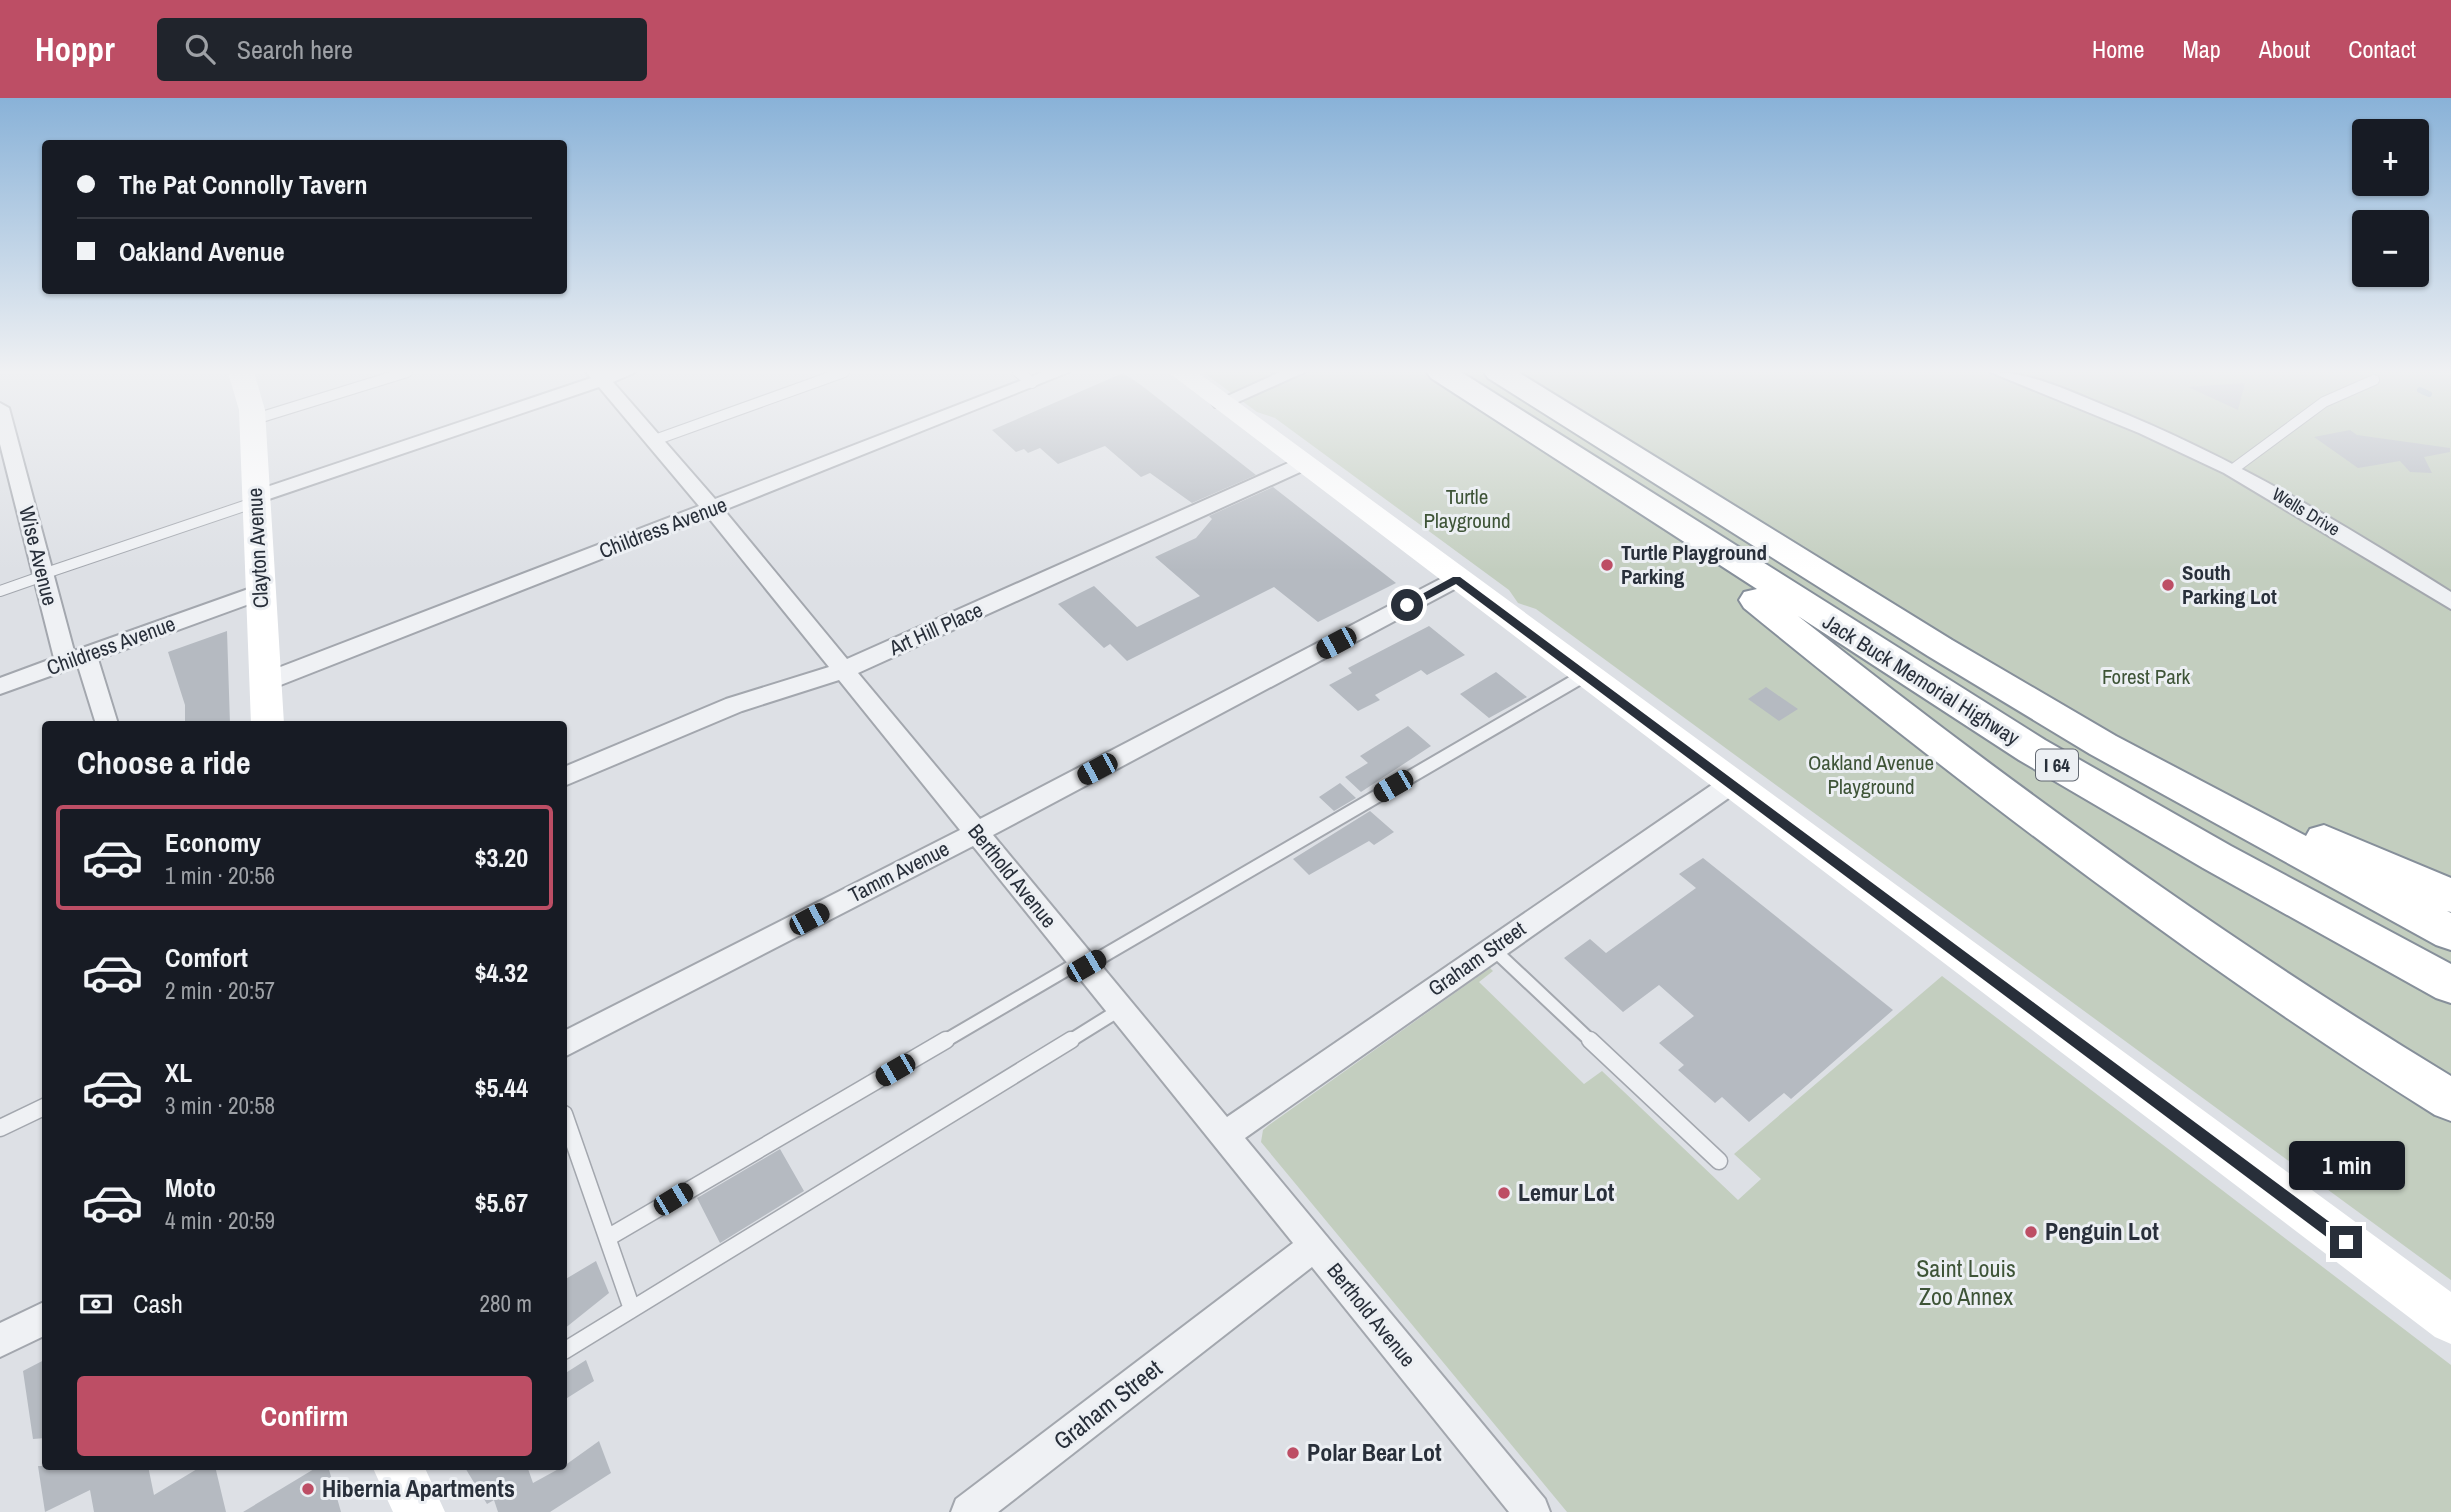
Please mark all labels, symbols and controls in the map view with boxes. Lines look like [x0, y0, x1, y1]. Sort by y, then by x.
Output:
search box [157, 18, 647, 81]
text: Hoppr [35, 27, 115, 71]
icon: search [181, 30, 219, 68]
text: Search here [237, 32, 353, 67]
text: Home [2092, 33, 2144, 65]
text: Map [2182, 33, 2221, 65]
text: About [2259, 33, 2310, 65]
text: Contact [2348, 33, 2416, 65]
map controls [2352, 119, 2429, 287]
button: + [2352, 119, 2429, 196]
text: The Pat Connolly Tavern [119, 167, 367, 202]
button: − [2352, 210, 2429, 287]
text: Oakland Avenue [119, 234, 285, 269]
street label: Wells Drive [2268, 481, 2345, 542]
park label: Turtle Playground [1423, 482, 1511, 535]
street label: Clayton Avenue [240, 487, 275, 609]
street label: Childress Avenue [595, 490, 731, 565]
street label: Wise Avenue [12, 503, 65, 608]
place label: Turtle Playground Parking [1621, 538, 1767, 591]
marker: Turtle Playground Parking [1599, 557, 1615, 573]
place label: South Parking Lot [2182, 558, 2277, 611]
marker: South Parking Lot [2160, 577, 2176, 593]
route start [1391, 589, 1423, 621]
street label: Art Hill Place [884, 595, 987, 662]
street label: Jack Buck Memorial Highway [1817, 607, 2025, 752]
street label: Childress Avenue [43, 609, 179, 682]
car [1313, 624, 1360, 662]
park label: Forest Park [2102, 662, 2190, 691]
text: Choose a ride [77, 741, 251, 784]
park label: Oakland Avenue Playground [1808, 748, 1934, 801]
car [1074, 750, 1121, 788]
road number: I 64 [2036, 750, 2078, 780]
car [1370, 766, 1417, 806]
street label: Berthold Avenue [961, 818, 1063, 934]
text: Economy [165, 825, 261, 860]
icon: car [81, 826, 144, 889]
street label: Tamm Avenue [844, 834, 954, 909]
text: $3.20 [475, 840, 528, 875]
text: 1 min · 20:56 [165, 860, 275, 891]
car [786, 900, 833, 938]
street label: Graham Street [1422, 914, 1531, 1003]
text: Comfort [165, 940, 248, 975]
icon: car [81, 941, 144, 1004]
car [1063, 946, 1110, 986]
text: $4.32 [475, 955, 528, 990]
text: 2 min · 20:57 [165, 975, 275, 1006]
car [872, 1050, 919, 1090]
text: XL [165, 1055, 192, 1090]
icon: car [81, 1056, 144, 1119]
text: $5.44 [475, 1070, 528, 1105]
text: 3 min · 20:58 [165, 1090, 275, 1121]
callout: 1 min [2288, 1140, 2404, 1190]
text: 1 min [2322, 1150, 2372, 1181]
text: Moto [165, 1170, 216, 1205]
icon: car [81, 1171, 144, 1234]
place label: Lemur Lot [1518, 1176, 1615, 1208]
car [650, 1179, 697, 1219]
text: $5.67 [475, 1185, 528, 1220]
marker: Lemur Lot [1496, 1185, 1512, 1201]
text: 4 min · 20:59 [165, 1205, 275, 1236]
place label: Penguin Lot [2045, 1215, 2159, 1247]
marker: Penguin Lot [2023, 1224, 2039, 1240]
route end [2330, 1226, 2362, 1258]
park label: Saint Louis Zoo Annex [1916, 1252, 2016, 1312]
street label: Berthold Avenue [1320, 1257, 1422, 1373]
icon: cash [77, 1285, 115, 1323]
text: Cash [133, 1286, 183, 1321]
text: 280 m [480, 1288, 532, 1319]
street label: Graham Street [1047, 1352, 1169, 1457]
button: Confirm [77, 1376, 532, 1456]
place label: Polar Bear Lot [1307, 1436, 1442, 1468]
marker: Polar Bear Lot [1285, 1445, 1301, 1461]
place label: Hibernia Apartments [322, 1472, 515, 1504]
marker: Hibernia Apartments [300, 1481, 316, 1497]

